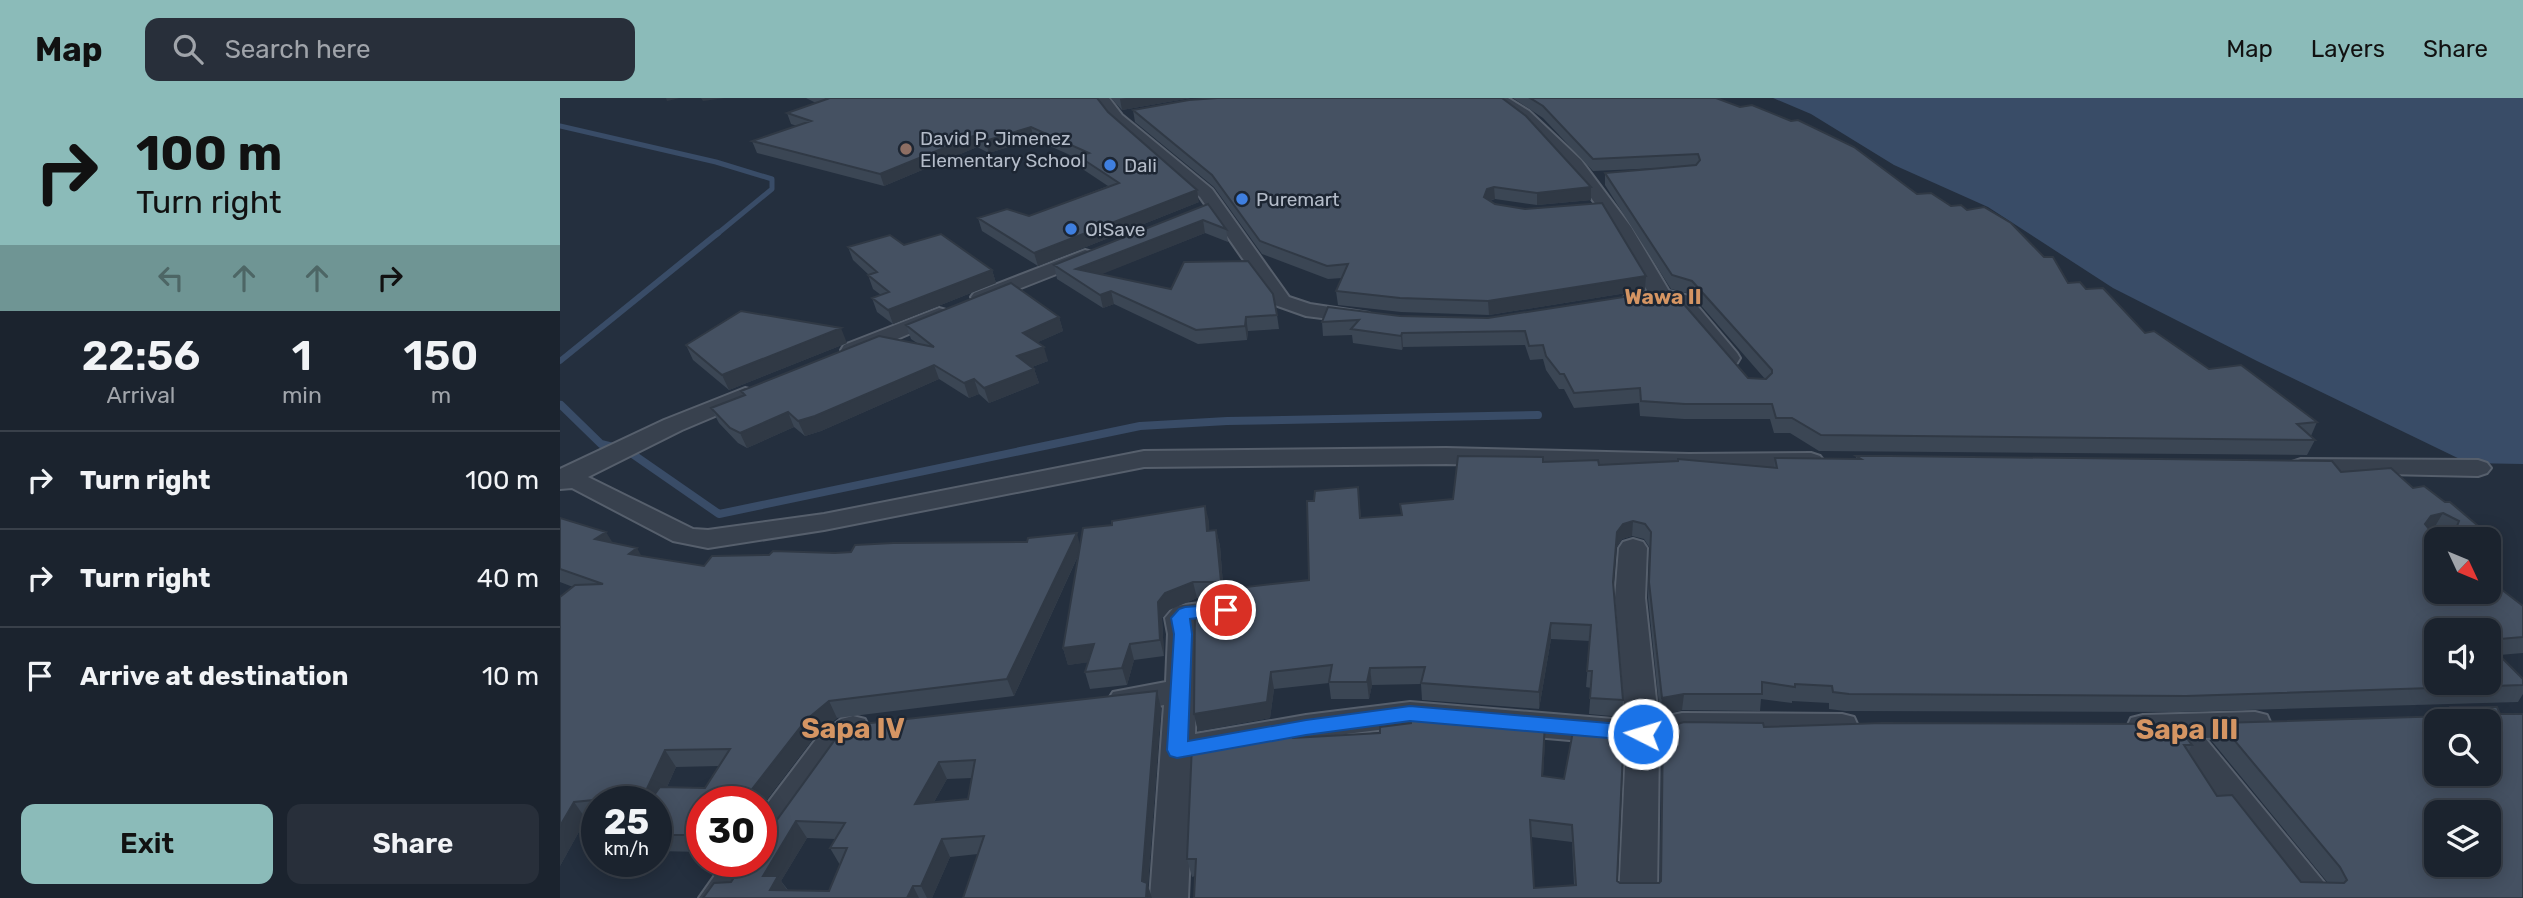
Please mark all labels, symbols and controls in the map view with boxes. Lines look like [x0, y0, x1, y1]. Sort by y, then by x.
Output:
search box [145, 18, 635, 81]
text: Map [35, 30, 103, 69]
icon: search [169, 30, 207, 68]
text: Search here [225, 34, 370, 65]
text: Map [2226, 35, 2273, 63]
text: Layers [2311, 35, 2385, 63]
text: Share [2423, 35, 2488, 63]
text: 100 m [136, 124, 282, 182]
icon: right [21, 126, 112, 217]
place label: David P. Jimenez Elementary School [920, 127, 1086, 172]
marker: David P. Jimenez Elementary School [898, 141, 914, 157]
place label: Dali [1124, 154, 1157, 177]
marker: Dali [1102, 157, 1118, 173]
text: Turn right [136, 183, 281, 221]
place label: Puremart [1256, 188, 1340, 211]
marker: Puremart [1234, 191, 1250, 207]
place label: O!Save [1085, 218, 1145, 241]
marker: O!Save [1063, 221, 1079, 237]
icon: left [152, 259, 190, 297]
icon: ahead [225, 259, 263, 297]
icon: ahead [298, 259, 336, 297]
icon: right [371, 259, 409, 297]
district label: Wawa II [1625, 284, 1701, 309]
text: 22:56 [82, 331, 200, 381]
text: 1 [292, 331, 312, 381]
text: 150 [404, 331, 478, 381]
text: Arrival [106, 381, 175, 409]
text: min [282, 381, 322, 409]
text: m [431, 381, 451, 409]
icon: right [21, 461, 59, 499]
text: Turn right [80, 465, 210, 496]
text: 100 m [465, 465, 539, 496]
north arrow [2424, 527, 2501, 604]
map controls [2424, 527, 2501, 877]
icon: right [21, 559, 59, 597]
text: Turn right [80, 563, 210, 594]
text: 40 m [477, 563, 539, 594]
pin [1196, 580, 1256, 640]
icon: arrive [1207, 591, 1245, 629]
button: sound [2424, 618, 2501, 695]
icon: arrive [21, 657, 59, 695]
text: Arrive at destination [80, 661, 348, 692]
text: 10 m [482, 661, 539, 692]
position arrow [1606, 697, 1680, 771]
button: search [2424, 709, 2501, 786]
district label: Sapa IV [801, 712, 905, 745]
district label: Sapa III [2136, 713, 2238, 746]
speed limit sign: 30 [686, 786, 777, 877]
button: layers [2424, 800, 2501, 877]
text: 25 [604, 801, 649, 843]
button: Exit [21, 804, 273, 884]
button: Share [287, 804, 539, 884]
text: km/h [604, 838, 649, 860]

